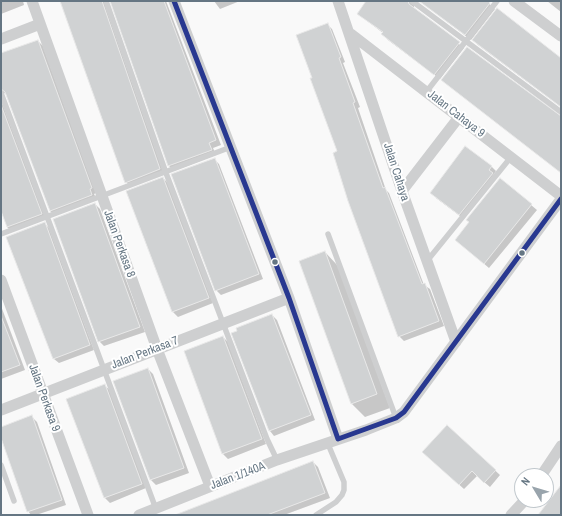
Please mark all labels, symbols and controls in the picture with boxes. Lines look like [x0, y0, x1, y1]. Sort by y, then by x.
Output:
street label: Jalan Cahaya 9 [425, 87, 487, 141]
street label: Jalan Cahaya [380, 141, 412, 203]
street label: Jalan Perkasa 8 [100, 208, 138, 280]
unlabelled marker [517, 248, 527, 258]
unlabelled marker [270, 257, 280, 267]
street label: Jalan Perkasa 7 [109, 334, 181, 372]
street label: Jalan Perkasa 9 [25, 362, 63, 434]
street label: Jalan 1/140A [209, 459, 267, 493]
north arrow [514, 468, 554, 508]
text: N [518, 474, 533, 488]

